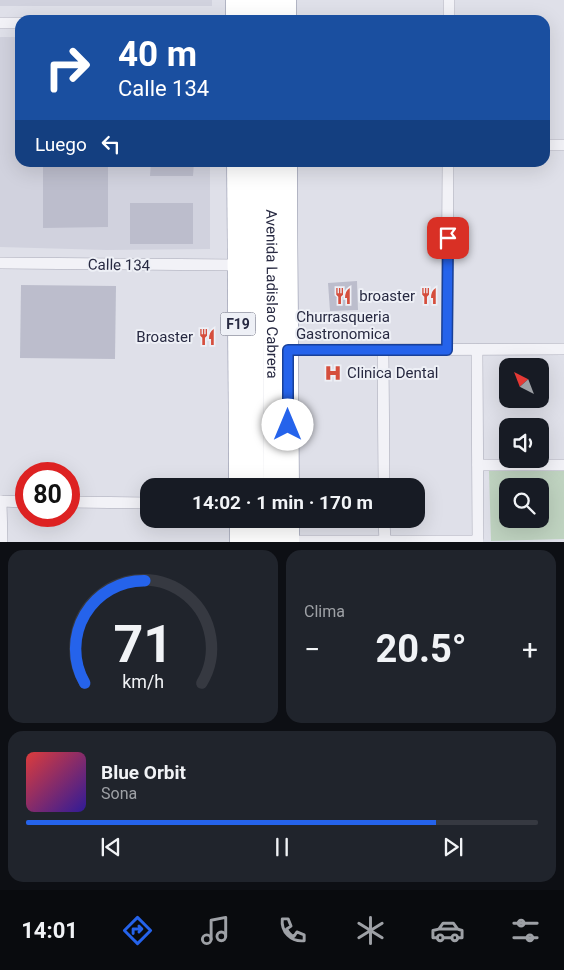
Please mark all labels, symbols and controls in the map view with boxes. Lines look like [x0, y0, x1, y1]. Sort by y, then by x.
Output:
text: 40 m [118, 34, 197, 75]
icon: right [35, 35, 100, 100]
text: Calle 134 [118, 76, 209, 101]
icon: left [97, 130, 125, 158]
text: Luego [35, 133, 87, 156]
street label: Avenida Ladislao Cabrera [262, 209, 281, 379]
pin [427, 217, 469, 259]
icon: arrive [434, 224, 462, 252]
street label: Calle 134 [88, 255, 151, 275]
restaurant icon: Churrasqueria Gastronomica [333, 286, 353, 306]
restaurant icon: broaster [419, 286, 439, 306]
place label: broaster [359, 287, 415, 305]
place label: Churrasqueria Gastronomica [296, 308, 390, 343]
road number: F19 [220, 312, 256, 336]
restaurant icon: Broaster [197, 327, 217, 347]
place label: Broaster [136, 328, 193, 346]
north arrow [499, 358, 549, 408]
map controls [499, 358, 549, 528]
hospital icon: Clinica Dental [323, 363, 343, 383]
place label: Clinica Dental [347, 364, 439, 382]
position arrow [261, 398, 313, 450]
button: sound [499, 418, 549, 468]
speed limit sign: 80 [15, 462, 80, 527]
button: search [499, 478, 549, 528]
text: 14:02 · 1 min · 170 m [192, 491, 373, 514]
text: Clima [304, 602, 345, 621]
text: 71 [113, 614, 173, 675]
text: 20.5° [375, 627, 467, 671]
text: − [304, 633, 320, 666]
text: + [522, 633, 538, 666]
text: km/h [122, 671, 164, 692]
text: Blue Orbit [101, 761, 186, 784]
text: Sona [101, 784, 137, 803]
icon: previous [97, 833, 125, 861]
icon: pause [268, 833, 296, 861]
icon: next [439, 833, 467, 861]
icon: directions [120, 913, 155, 948]
icon: music [198, 913, 233, 948]
icon: phone [275, 913, 310, 948]
icon: climate [353, 913, 388, 948]
icon: car [430, 913, 465, 948]
icon: filters [508, 913, 543, 948]
text: 14:01 [21, 918, 78, 943]

